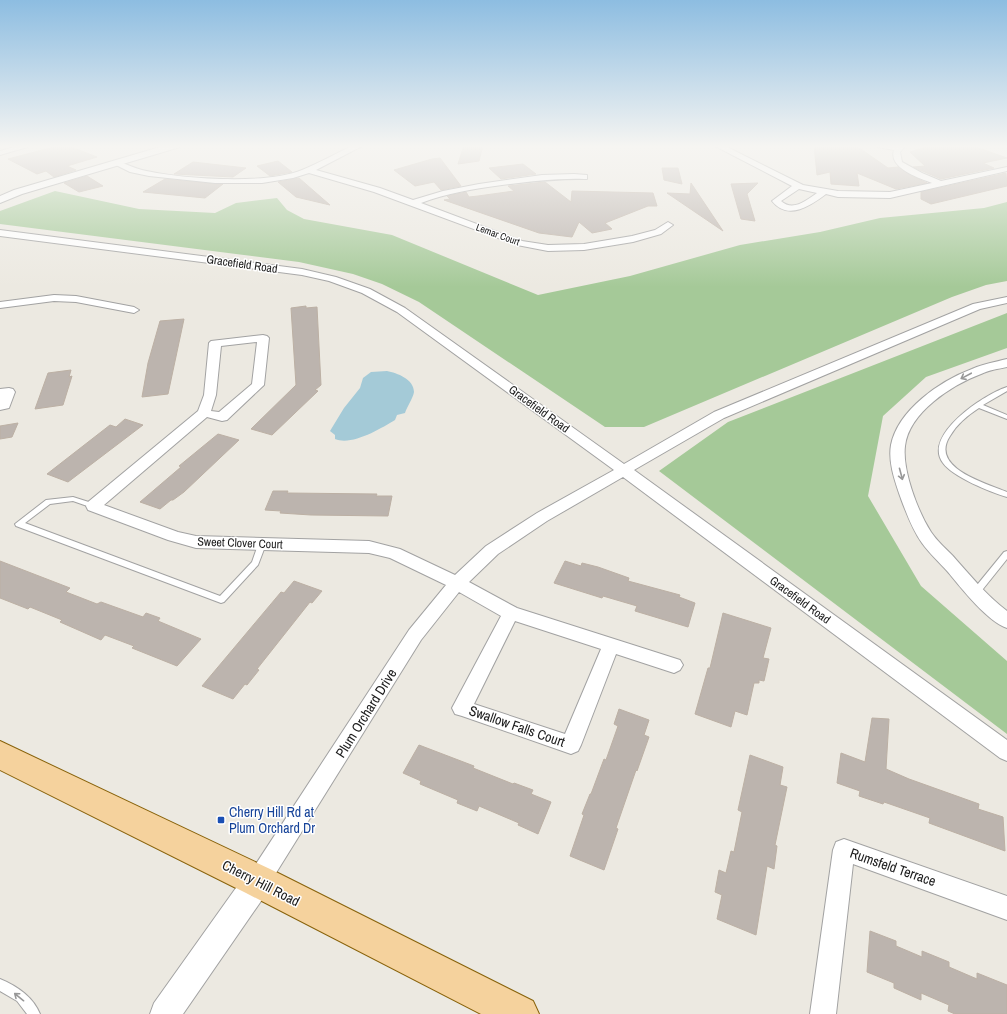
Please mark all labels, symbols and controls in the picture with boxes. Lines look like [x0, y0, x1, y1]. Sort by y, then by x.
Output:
street label: Lemar Court [474, 221, 522, 249]
street label: Gracefield Road [205, 251, 279, 277]
one-way arrow [960, 372, 972, 380]
street label: Gracefield Road [505, 381, 573, 437]
one-way arrow [898, 468, 906, 481]
street label: Sweet Clover Court [197, 534, 283, 552]
street label: Gracefield Road [766, 572, 834, 628]
street label: Plum Orchard Drive [331, 665, 401, 761]
street label: Swallow Falls Court [467, 701, 567, 751]
place label: Cherry Hill Rd at Plum Orchard Dr [229, 803, 315, 837]
marker: Cherry Hill Rd at Plum Orchard Dr [216, 815, 226, 825]
street label: Rumsfeld Terrace [848, 844, 938, 890]
street label: Cherry Hill Road [219, 856, 303, 910]
one-way arrow [14, 993, 24, 1002]

